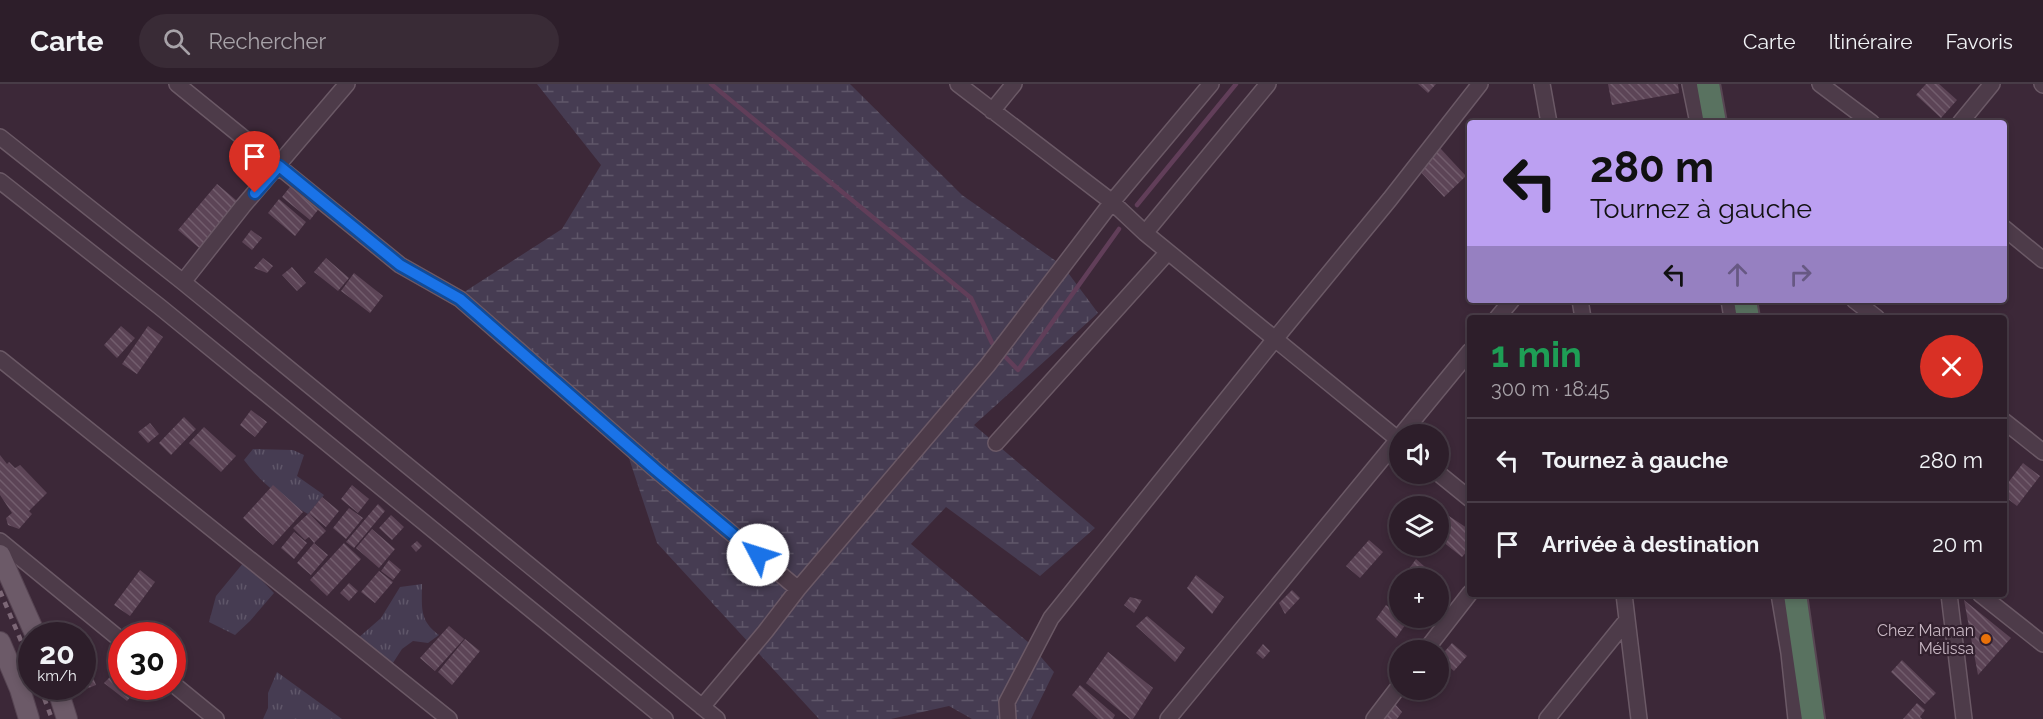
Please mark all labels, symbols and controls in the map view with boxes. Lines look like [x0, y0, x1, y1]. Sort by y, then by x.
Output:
search box [139, 14, 559, 68]
text: Carte [30, 25, 103, 58]
icon: search [160, 25, 193, 58]
text: Rechercher [208, 28, 326, 54]
text: Carte [1743, 29, 1795, 54]
text: Itinéraire [1828, 29, 1912, 54]
text: Favoris [1945, 29, 2013, 54]
pin [229, 131, 280, 193]
icon: arrive [238, 140, 271, 173]
text: 280 m [1590, 143, 1714, 192]
icon: left [1491, 144, 1569, 222]
text: Tournez à gauche [1590, 193, 1812, 224]
icon: left [1658, 258, 1691, 291]
icon: ahead [1721, 258, 1754, 291]
icon: right [1784, 258, 1817, 291]
text: 1 min [1491, 333, 1582, 375]
button: close [1920, 335, 1983, 398]
text: 300 m · 18:45 [1491, 377, 1610, 401]
map controls [1389, 424, 1449, 700]
button: sound [1389, 424, 1449, 484]
icon: left [1491, 444, 1524, 477]
text: Tournez à gauche [1542, 447, 1728, 473]
text: 280 m [1919, 447, 1983, 473]
button: layers [1389, 496, 1449, 556]
position arrow [726, 523, 790, 587]
icon: arrive [1491, 528, 1524, 561]
text: Arrivée à destination [1542, 531, 1759, 557]
text: 20 m [1932, 531, 1983, 557]
button: + [1389, 568, 1449, 628]
place label: Chez Maman Mélissa [1877, 621, 1974, 658]
speed limit sign: 30 [108, 622, 186, 700]
marker: Chez Maman Mélissa [1979, 632, 1993, 646]
text: 20 [39, 636, 75, 671]
button: − [1389, 640, 1449, 700]
text: km/h [37, 667, 77, 685]

